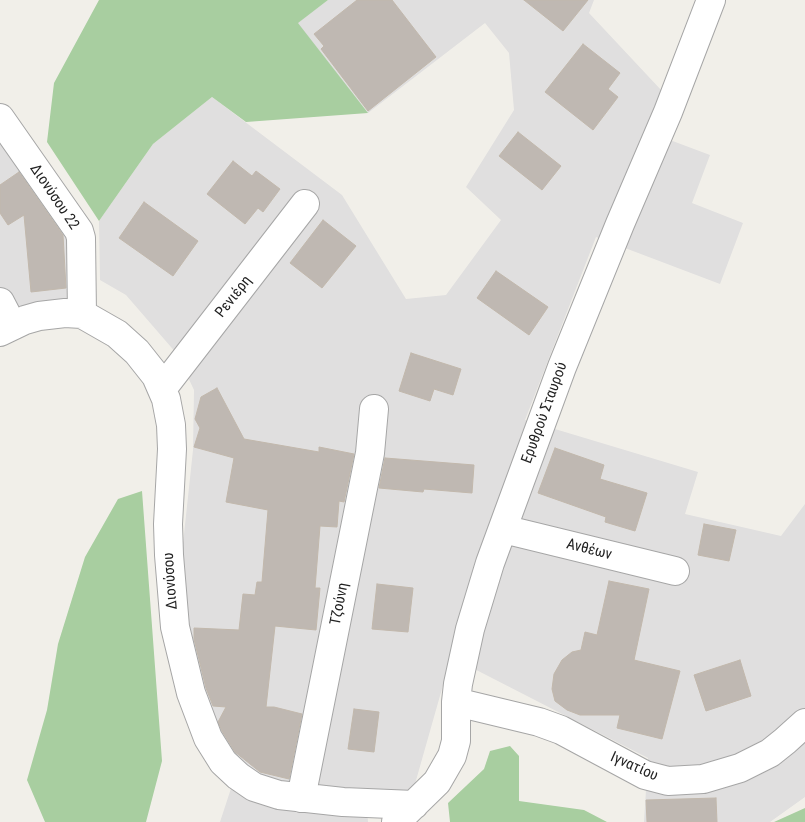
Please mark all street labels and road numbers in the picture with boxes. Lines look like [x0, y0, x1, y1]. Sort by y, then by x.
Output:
street label: Διονύσου 22 [25, 161, 83, 233]
street label: Ρενιέρη [212, 272, 256, 322]
street label: Ερυθρού Σταυρού [518, 360, 572, 466]
street label: Ανθέων [564, 536, 614, 564]
street label: Διονύσου [160, 552, 182, 610]
street label: Τζούνη [327, 581, 353, 627]
street label: Ιγνατίου [607, 749, 661, 785]

